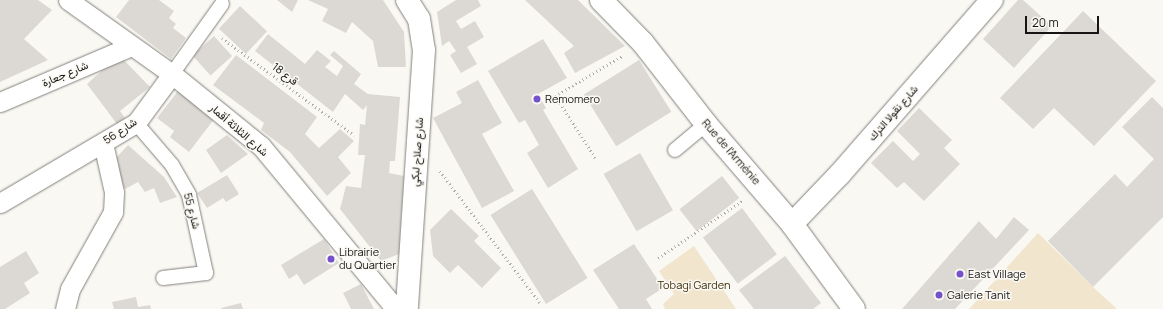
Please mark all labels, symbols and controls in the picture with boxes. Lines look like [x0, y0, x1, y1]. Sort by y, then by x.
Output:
scale bar [1027, 8, 1101, 34]
text: 20 m [1032, 14, 1059, 31]
street label: شارع جعارة [40, 58, 90, 90]
street label: قرع 18 [269, 60, 301, 88]
street label: شارع نقولا الترك [865, 83, 921, 143]
place label: Remomero [545, 92, 600, 106]
marker: Remomero [532, 94, 542, 104]
street label: شارع الثلاثة أقمار [207, 101, 271, 159]
street label: شارع 56 [101, 115, 139, 147]
street label: شارع صلاح لبكي [408, 117, 426, 187]
street label: Rue de l'Arménie [699, 117, 763, 187]
street label: شارع 55 [181, 191, 203, 231]
place label: Librairie du Quartier [339, 246, 396, 272]
marker: Librairie du Quartier [326, 254, 336, 264]
place label: East Village [968, 267, 1026, 281]
marker: East Village [955, 269, 965, 279]
park label: Tobagi Garden [657, 278, 731, 292]
place label: Galerie Tanit [947, 288, 1010, 302]
marker: Galerie Tanit [934, 290, 944, 300]

